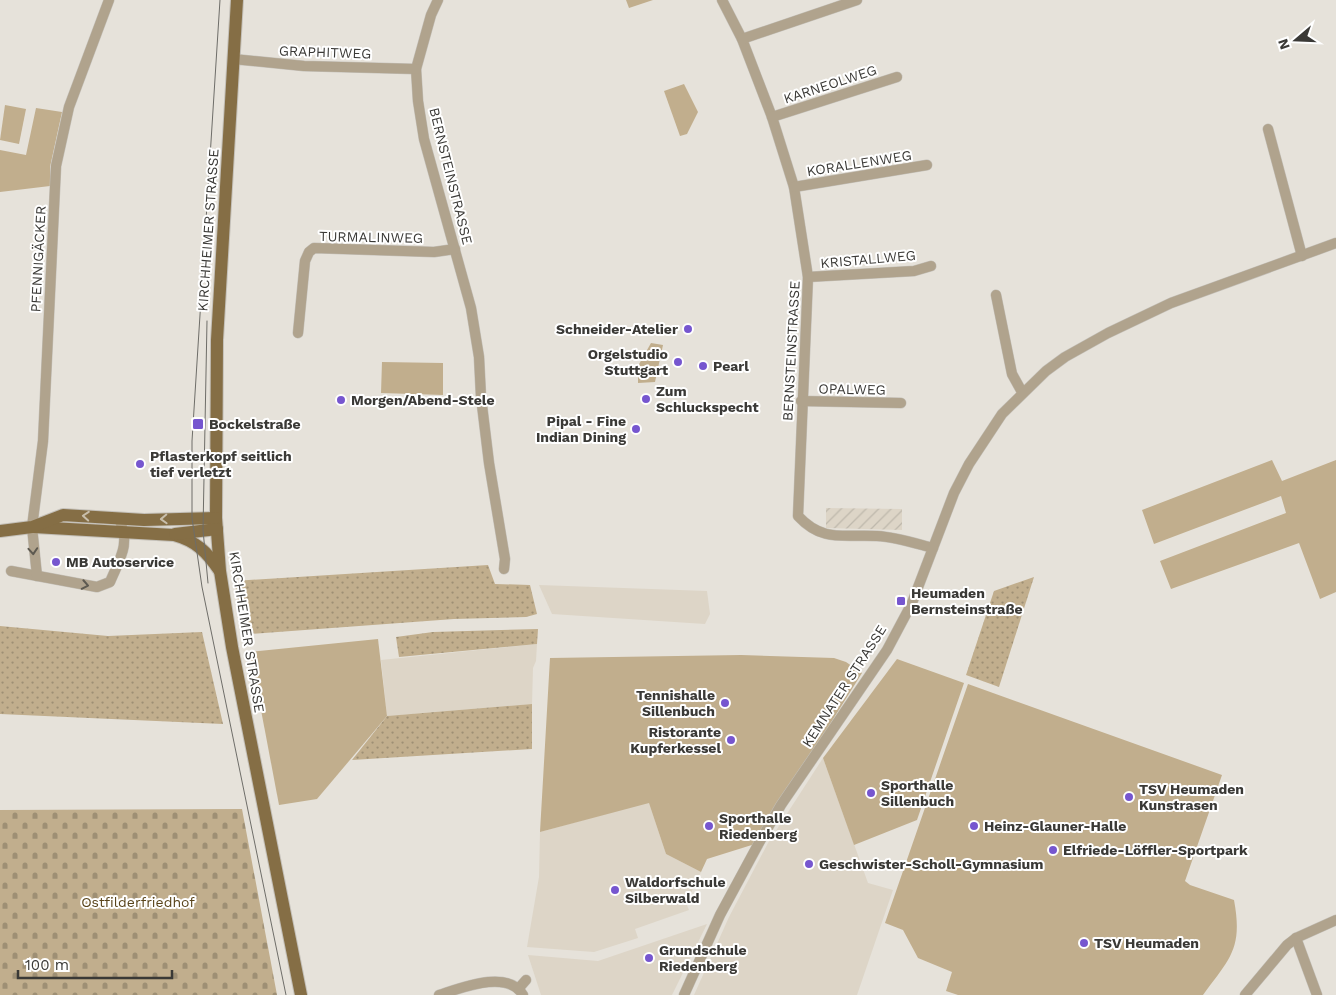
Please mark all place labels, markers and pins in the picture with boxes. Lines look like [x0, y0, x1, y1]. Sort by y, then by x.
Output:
place label: Schneider-Atelier [556, 321, 678, 337]
marker: Schneider-Atelier [682, 323, 694, 335]
place label: Orgelstudio Stuttgart [588, 346, 668, 378]
marker: Orgelstudio Stuttgart [672, 356, 684, 368]
place label: Pearl [713, 358, 749, 374]
marker: Pearl [697, 360, 709, 372]
place label: Zum Schluckspecht [656, 383, 759, 415]
place label: Morgen/Abend-Stele [351, 392, 495, 408]
marker: Zum Schluckspecht [640, 393, 652, 405]
marker: Morgen/Abend-Stele [335, 394, 347, 406]
place label: Pipal - Fine Indian Dining [536, 413, 626, 445]
place label: Bockelstraße [209, 416, 301, 432]
marker: Bockelstraße [191, 417, 205, 431]
marker: Pipal - Fine Indian Dining [630, 423, 642, 435]
place label: Pflasterkopf seitlich tief verletzt [150, 448, 292, 480]
marker: Pflasterkopf seitlich tief verletzt [134, 458, 146, 470]
place label: MB Autoservice [66, 554, 174, 570]
marker: MB Autoservice [50, 556, 62, 568]
place label: Heumaden Bernsteinstraße [911, 585, 1023, 617]
marker: Heumaden Bernsteinstraße [895, 595, 907, 607]
place label: Tennishalle Sillenbuch [636, 687, 715, 719]
marker: Tennishalle Sillenbuch [719, 697, 731, 709]
place label: Ristorante Kupferkessel [630, 724, 721, 756]
marker: Ristorante Kupferkessel [725, 734, 737, 746]
place label: Sporthalle Sillenbuch [881, 777, 954, 809]
place label: TSV Heumaden Kunstrasen [1139, 781, 1244, 813]
marker: Sporthalle Sillenbuch [865, 787, 877, 799]
marker: TSV Heumaden Kunstrasen [1123, 791, 1135, 803]
place label: Sporthalle Riedenberg [719, 810, 797, 842]
place label: Heinz-Glauner-Halle [984, 818, 1126, 834]
marker: Sporthalle Riedenberg [703, 820, 715, 832]
marker: Heinz-Glauner-Halle [968, 820, 980, 832]
place label: Elfriede-Löffler-Sportpark [1063, 842, 1248, 858]
marker: Elfriede-Löffler-Sportpark [1047, 844, 1059, 856]
place label: Geschwister-Scholl-Gymnasium [819, 856, 1043, 872]
marker: Geschwister-Scholl-Gymnasium [803, 858, 815, 870]
place label: Waldorfschule Silberwald [625, 874, 726, 906]
marker: Waldorfschule Silberwald [609, 884, 621, 896]
place label: TSV Heumaden [1094, 935, 1199, 951]
marker: TSV Heumaden [1078, 937, 1090, 949]
place label: Grundschule Riedenberg [659, 942, 747, 974]
marker: Grundschule Riedenberg [643, 952, 655, 964]

